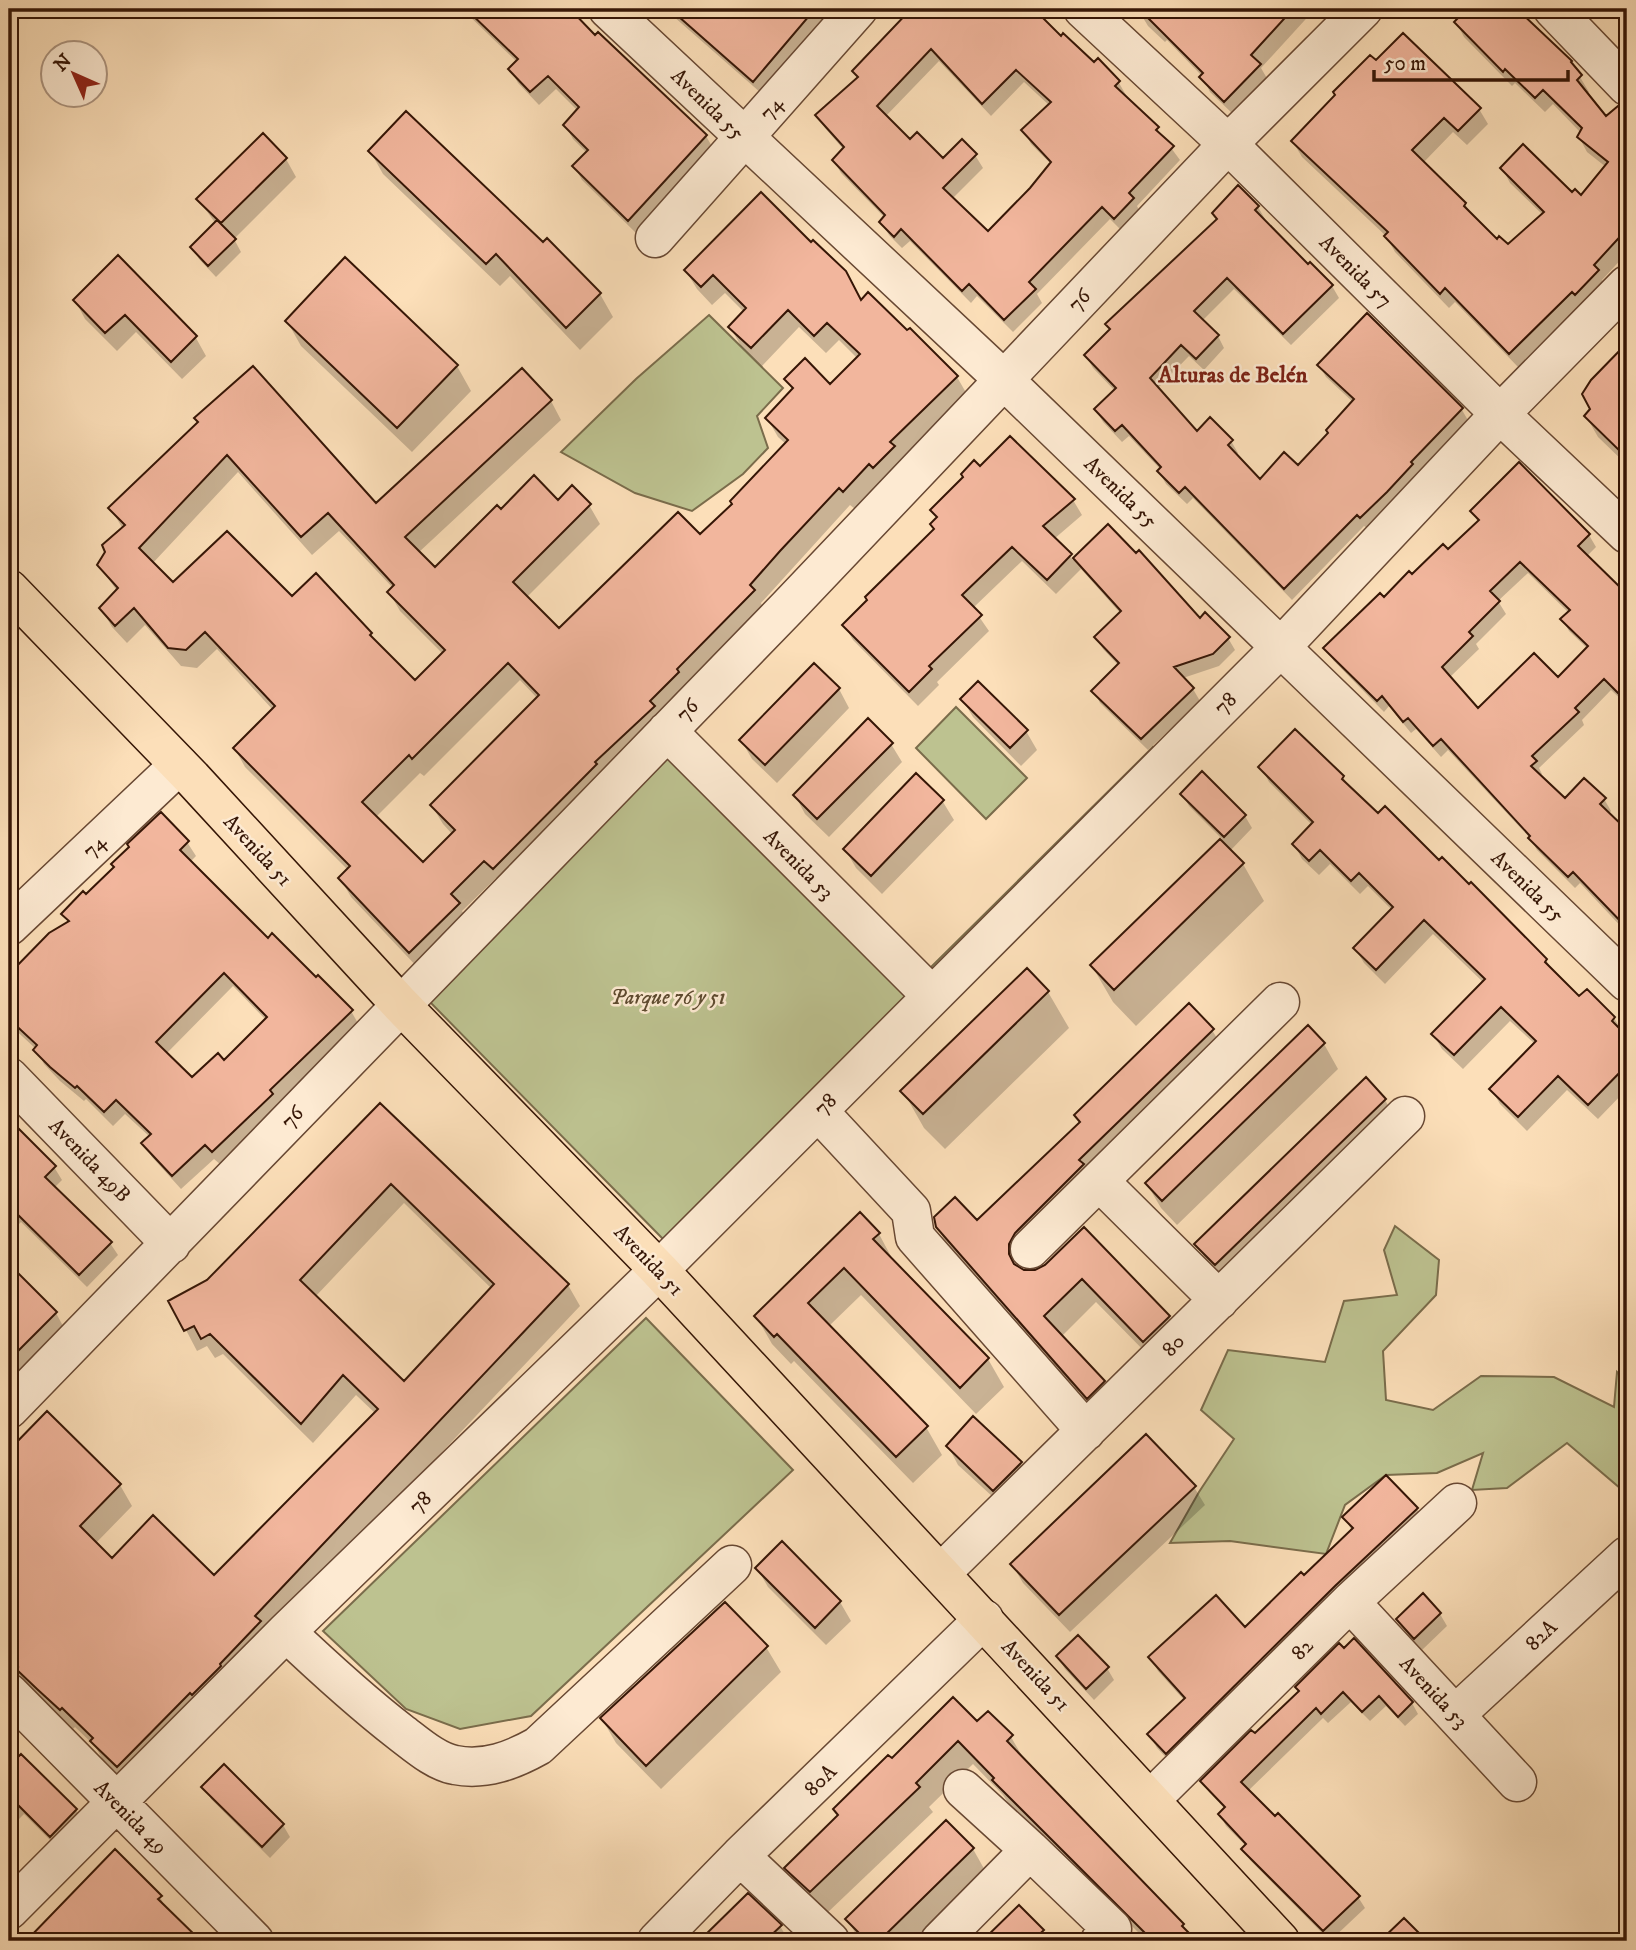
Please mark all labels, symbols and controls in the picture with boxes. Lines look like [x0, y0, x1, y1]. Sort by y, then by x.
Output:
north arrow [38, 38, 108, 108]
scale bar [1374, 38, 1568, 82]
text: N [49, 49, 77, 77]
text: 50 m [1384, 51, 1426, 77]
street label: Avenida 55 [665, 63, 749, 146]
street label: 74 [754, 91, 790, 126]
street label: Avenida 57 [1313, 230, 1397, 314]
street label: 76 [1063, 283, 1097, 318]
district label: Alturas de Belén [1157, 361, 1309, 390]
street label: Avenida 55 [1078, 451, 1162, 534]
street label: 78 [1209, 687, 1243, 721]
street label: 76 [671, 693, 705, 728]
street label: Avenida 51 [217, 809, 297, 892]
street label: Avenida 53 [757, 824, 839, 906]
street label: 74 [77, 829, 113, 864]
street label: Avenida 55 [1485, 845, 1569, 928]
park label: Parque 76 y 51 [610, 985, 726, 1012]
street label: 78 [809, 1088, 843, 1122]
street label: 76 [276, 1100, 310, 1135]
street label: Avenida 49B [43, 1113, 136, 1208]
street label: Avenida 51 [608, 1220, 689, 1302]
street label: 80 [1157, 1329, 1191, 1363]
street label: 78 [404, 1486, 437, 1520]
street label: 82A [1520, 1614, 1564, 1657]
street label: 82 [1286, 1633, 1320, 1666]
street label: Avenida 51 [995, 1634, 1075, 1717]
street label: Avenida 53 [1393, 1651, 1473, 1734]
street label: 80A [799, 1759, 843, 1802]
street label: Avenida 49 [88, 1775, 173, 1860]

